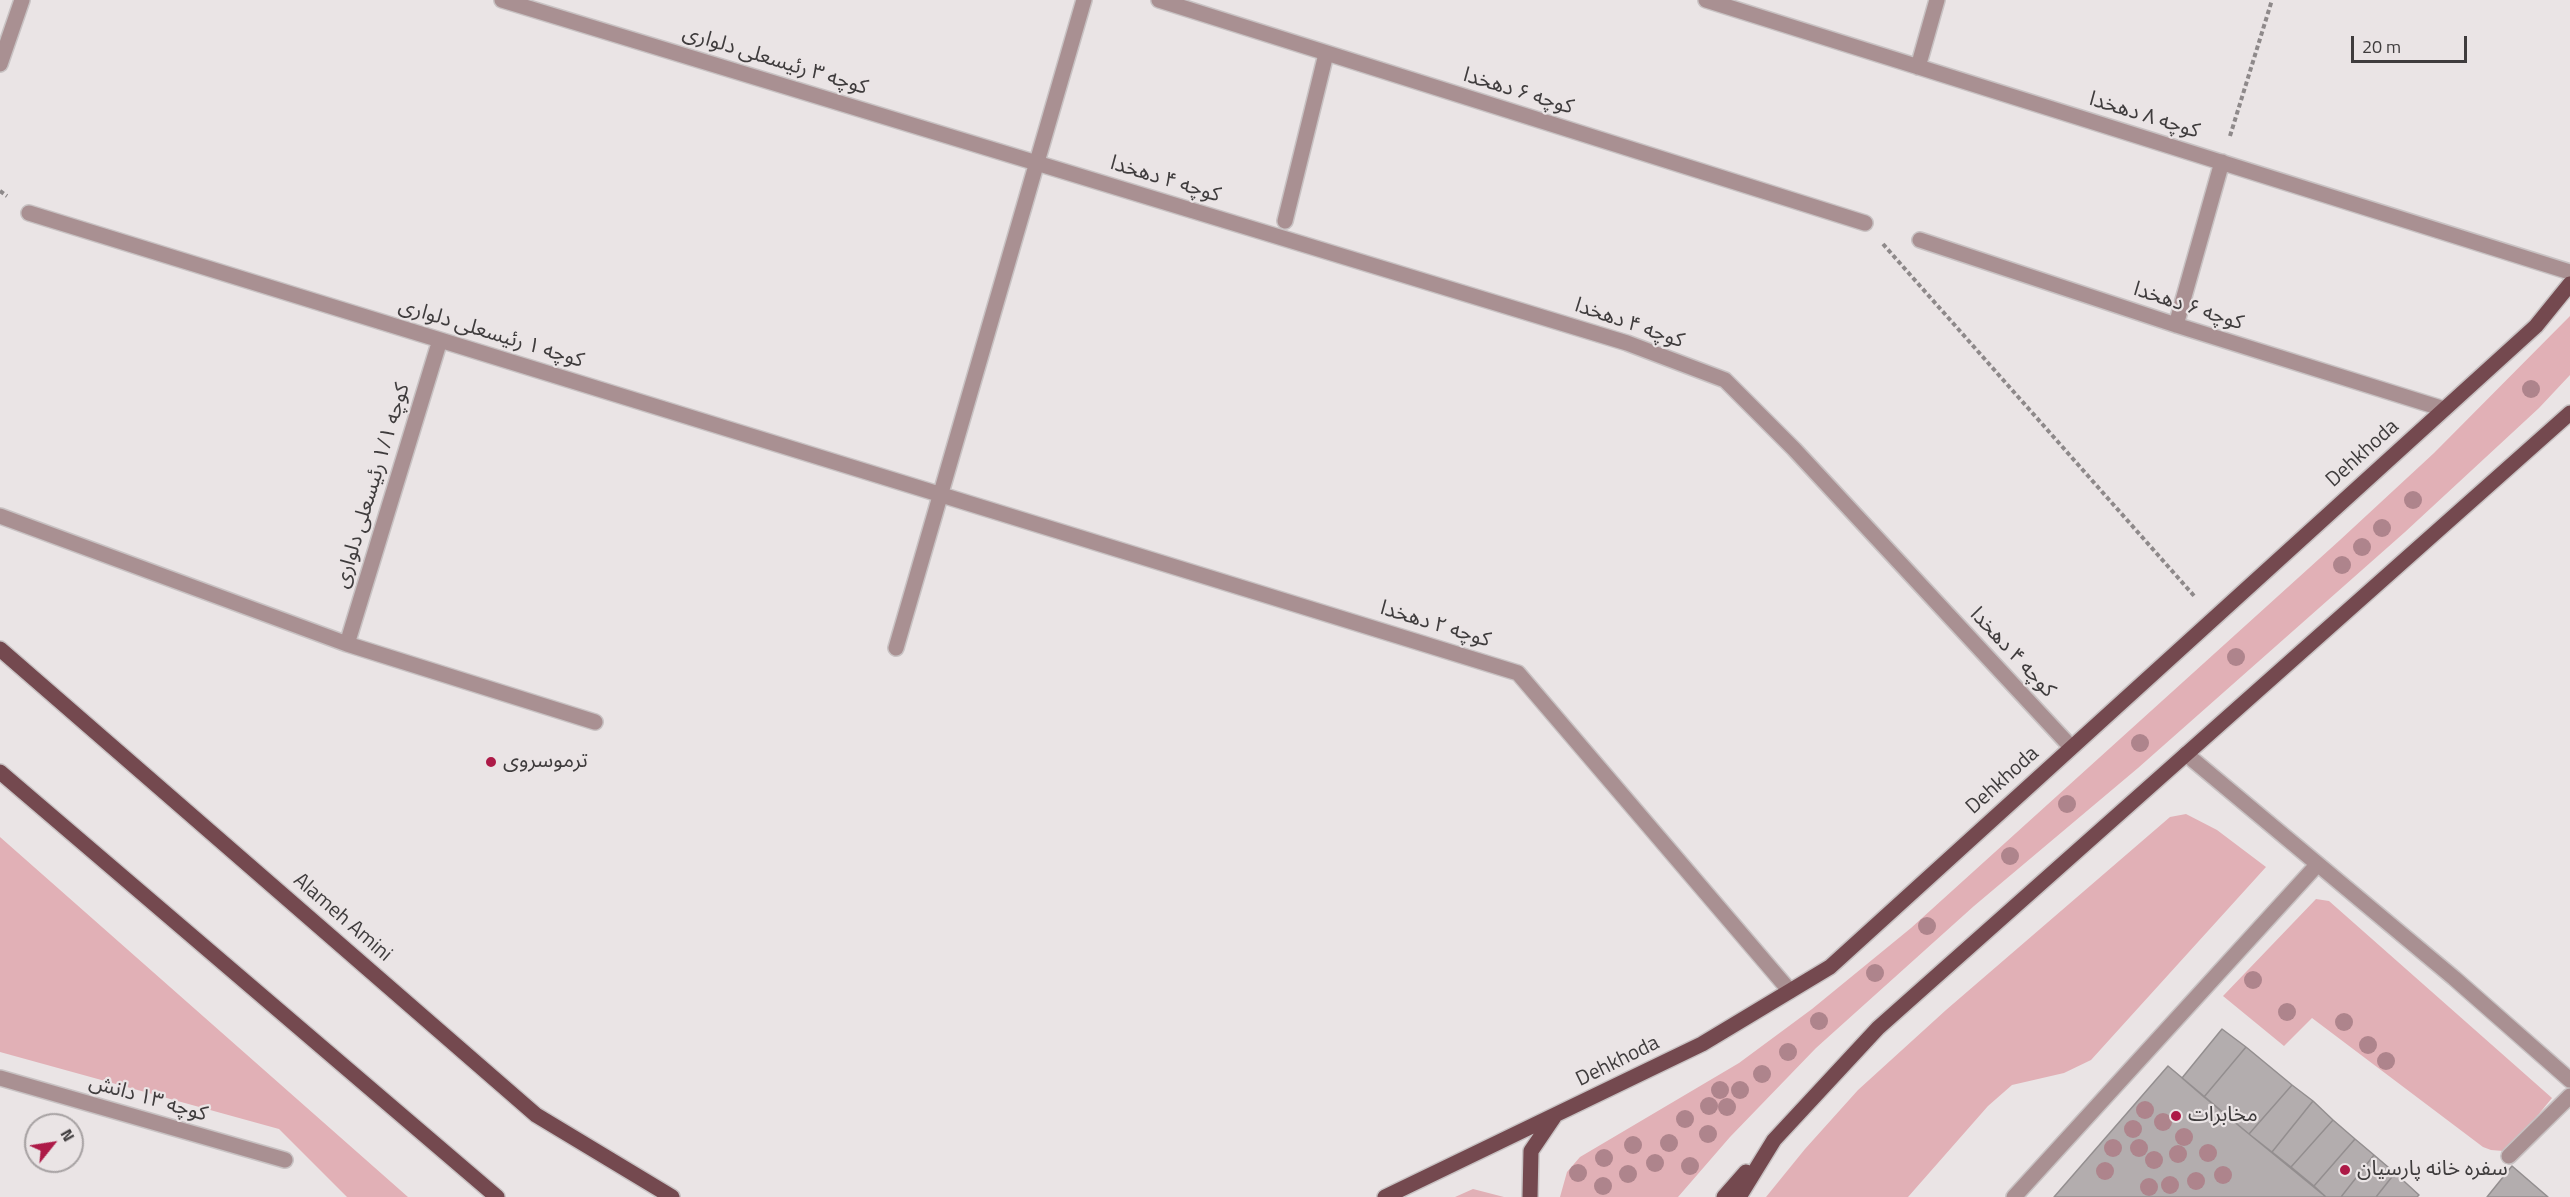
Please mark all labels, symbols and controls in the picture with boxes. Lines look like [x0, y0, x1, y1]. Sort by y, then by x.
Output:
street label: کوچه ۳ رئیسعلی دلواری [679, 21, 871, 101]
scale bar [2354, 24, 2470, 62]
text: 20 m [2362, 33, 2401, 60]
street label: کوچه ۶ دهخدا [1460, 63, 1576, 121]
street label: کوچه ۸ دهخدا [2086, 87, 2202, 145]
street label: کوچه ۴ دهخدا [1107, 151, 1223, 209]
street label: کوچه ۶ دهخدا [2130, 277, 2246, 337]
street label: کوچه ۱ رئیسعلی دلواری [395, 294, 587, 374]
street label: کوچه ۴ دهخدا [1571, 294, 1687, 354]
street label: کوچه ۱/۱ رئیسعلی دلواری [330, 381, 416, 591]
street label: Dehkhoda [2321, 415, 2405, 493]
street label: کوچه ۲ دهخدا [1377, 596, 1493, 654]
street label: کوچه ۴ دهخدا [1964, 603, 2060, 703]
street label: Dehkhoda [1961, 742, 2045, 820]
place label: ترموسروی [503, 749, 588, 775]
marker: ترموسروی [484, 755, 498, 769]
street label: Alameh Amini [288, 868, 396, 968]
street label: Dehkhoda [1572, 1031, 1664, 1093]
street label: کوچه ۱۳ دانش [86, 1070, 210, 1128]
place label: مخابرات [2188, 1103, 2258, 1129]
marker: مخابرات [2169, 1109, 2183, 1123]
north arrow [24, 1113, 84, 1173]
text: N [55, 1124, 81, 1146]
place label: سفره خانه پارسیان [2357, 1157, 2508, 1183]
marker: سفره خانه پارسیان [2338, 1163, 2352, 1177]

